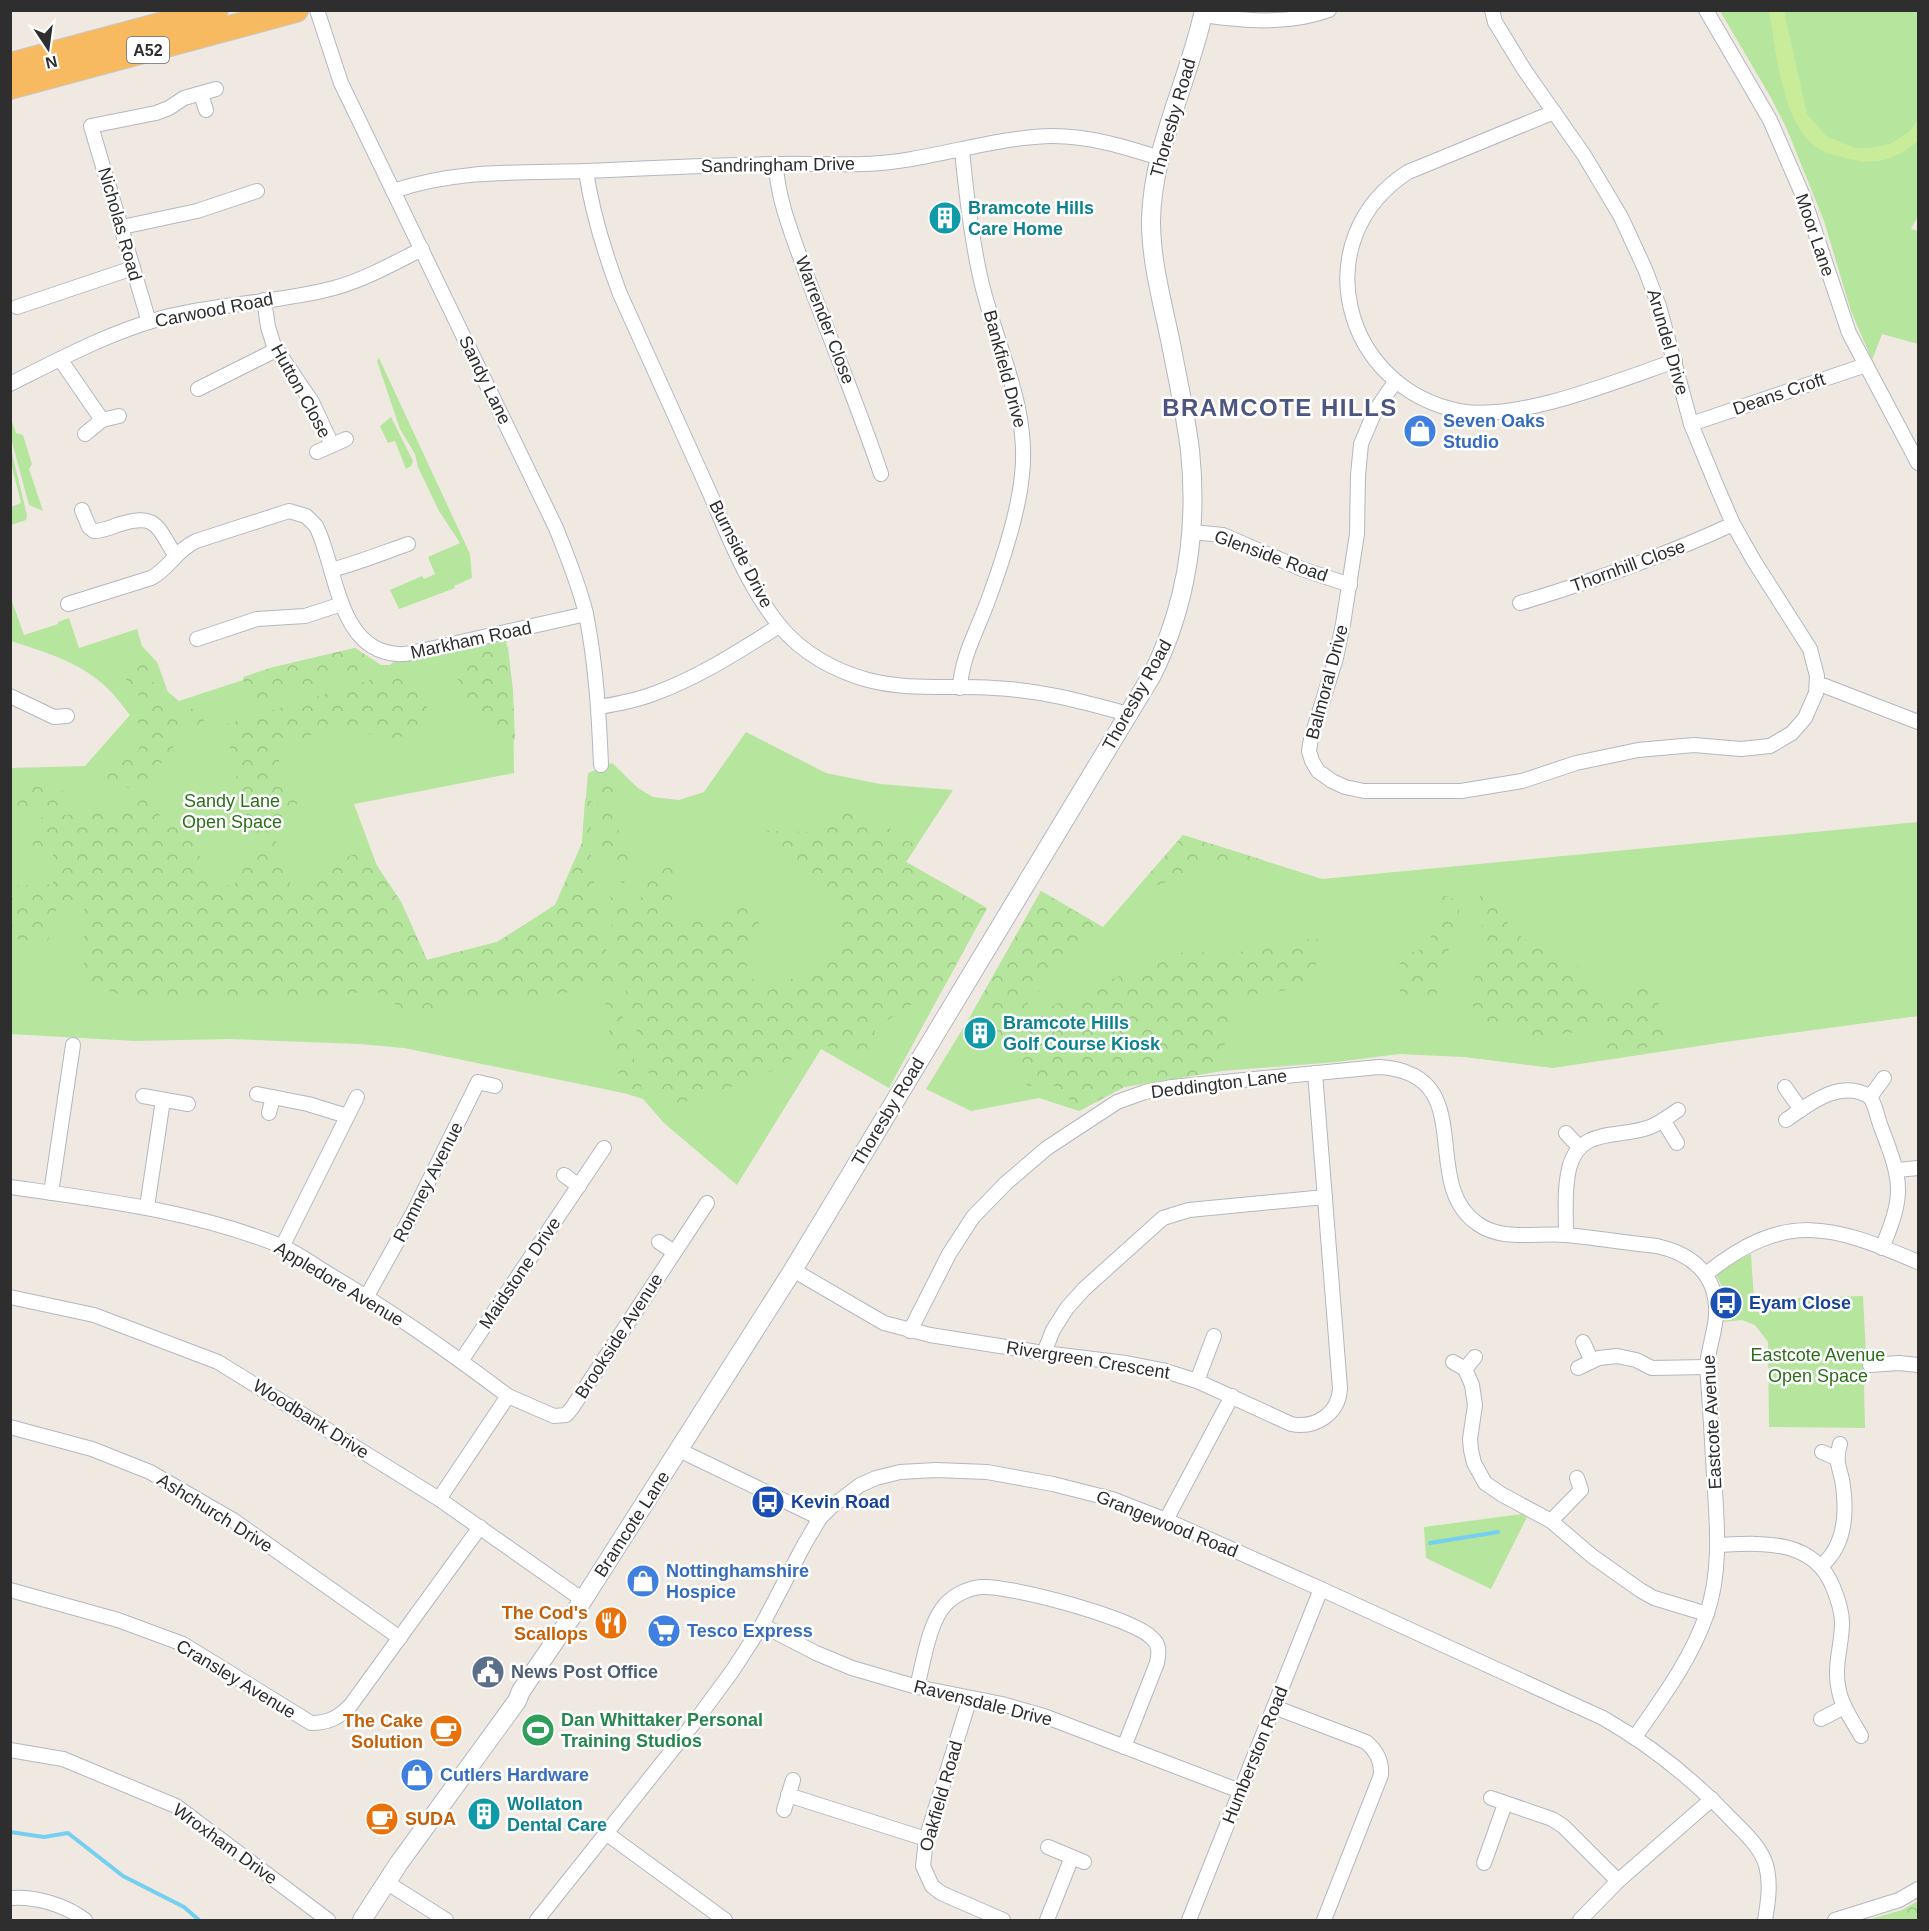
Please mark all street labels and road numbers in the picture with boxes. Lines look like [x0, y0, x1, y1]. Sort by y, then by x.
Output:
road number: A52 [127, 37, 169, 63]
street label: Thoresby Road [1146, 56, 1200, 180]
street label: Sandringham Drive [701, 154, 855, 176]
street label: Nicholas Road [94, 165, 146, 283]
street label: Moor Lane [1792, 191, 1838, 279]
street label: Warrender Close [791, 253, 859, 387]
street label: Arundel Drive [1643, 287, 1693, 397]
street label: Carwood Road [153, 289, 275, 331]
street label: Bankfield Drive [980, 308, 1030, 430]
street label: Sandy Lane [455, 332, 515, 428]
street label: Hutton Close [267, 341, 335, 441]
street label: Deans Croft [1730, 369, 1828, 419]
street label: Burnside Drive [705, 497, 777, 611]
street label: Glenside Road [1212, 526, 1330, 586]
street label: Thornhill Close [1568, 536, 1688, 596]
street label: Markham Road [409, 617, 533, 663]
street label: Balmoral Drive [1302, 622, 1352, 742]
street label: Thoresby Road [1098, 636, 1176, 754]
street label: Thoresby Road [848, 1054, 928, 1170]
street label: Deddington Lane [1150, 1066, 1288, 1102]
street label: Romney Avenue [389, 1119, 467, 1245]
street label: Maidstone Drive [475, 1213, 565, 1333]
street label: Appledore Avenue [271, 1238, 407, 1330]
street label: Brookside Avenue [571, 1270, 667, 1402]
street label: Rivergreen Crescent [1005, 1337, 1171, 1383]
street label: Eastcote Avenue [1698, 1354, 1726, 1490]
street label: Woodbank Drive [249, 1375, 373, 1463]
street label: Bramcote Lane [590, 1467, 674, 1581]
street label: Ashchurch Drive [154, 1470, 276, 1556]
street label: Grangewood Road [1093, 1486, 1241, 1562]
street label: Cransley Avenue [173, 1635, 299, 1723]
street label: Ravensdale Drive [912, 1676, 1054, 1730]
street label: Humberston Road [1218, 1684, 1292, 1826]
street label: Oakfield Road [916, 1738, 966, 1854]
street label: Wroxham Drive [169, 1800, 281, 1888]

